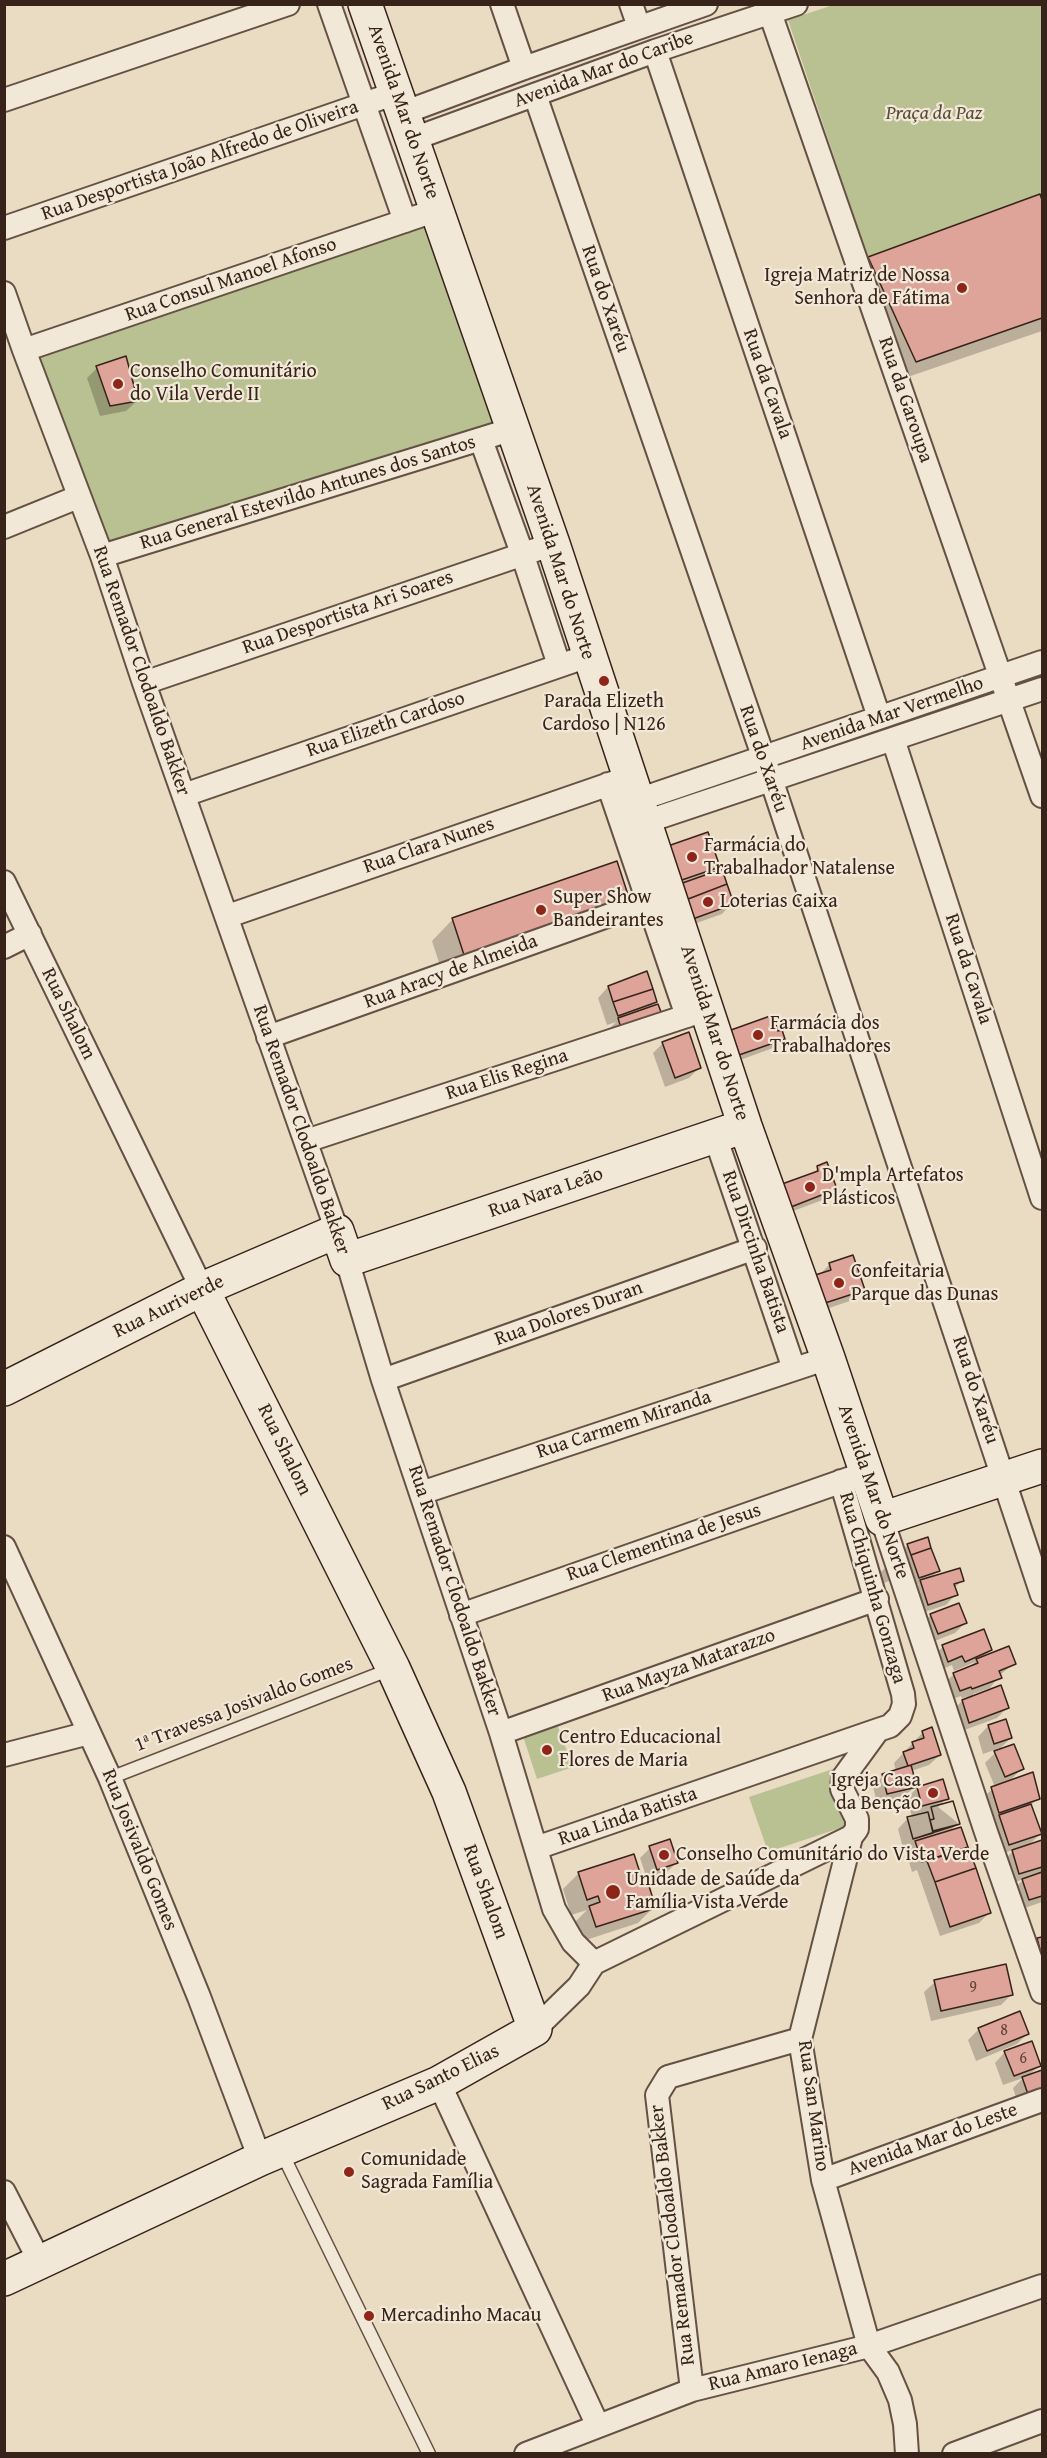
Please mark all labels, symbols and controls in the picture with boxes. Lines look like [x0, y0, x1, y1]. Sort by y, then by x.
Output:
street label: Avenida Mar do Norte [362, 22, 444, 202]
street label: Avenida Mar do Caribe [511, 26, 697, 114]
street label: Rua Desportista João Alfredo de Oliveira [38, 95, 362, 227]
park label: Praça da Paz [886, 102, 982, 126]
street label: Rua Consul Manoel Afonso [122, 233, 340, 327]
street label: Rua do Xaréu [575, 242, 635, 356]
place label: Igreja Matriz de Nossa Senhora de Fátima [764, 264, 950, 311]
marker: Igreja Matriz de Nossa Senhora de Fátima [955, 281, 969, 295]
street label: Rua da Cavala [737, 326, 797, 442]
street label: Rua da Garoupa [872, 334, 938, 466]
place label: Conselho Comunitário do Vila Verde II [130, 360, 317, 407]
marker: Conselho Comunitário do Vila Verde II [111, 377, 125, 391]
street label: Rua General Estevildo Antunes dos Santos [137, 430, 479, 556]
street label: Avenida Mar do Norte [520, 481, 600, 663]
street label: Rua Remador Clodoaldo Bakker [87, 543, 195, 799]
street label: Rua Desportista Ari Soares [239, 566, 457, 660]
street label: Avenida Mar Vermelho [797, 671, 987, 757]
marker: Parada Elizeth Cardoso | N126 [597, 674, 611, 688]
street label: Rua Elizeth Cardoso [304, 687, 468, 763]
place label: Parada Elizeth Cardoso | N126 [542, 690, 666, 737]
street label: Rua do Xaréu [733, 702, 793, 816]
street label: Rua Clara Nunes [361, 812, 497, 880]
place label: Farmácia do Trabalhador Natalense [704, 834, 895, 881]
marker: Farmácia do Trabalhador Natalense [685, 850, 699, 864]
place label: Super Show Bandeirantes [553, 886, 664, 933]
place label: Loterias Caixa [720, 890, 838, 914]
marker: Loterias Caixa [701, 895, 715, 909]
marker: Super Show Bandeirantes [534, 903, 548, 917]
street label: Rua da Cavala [939, 911, 997, 1027]
street label: Rua Aracy de Almeida [361, 929, 541, 1015]
street label: Avenida Mar do Norte [674, 942, 754, 1124]
street label: Rua Shalom [36, 964, 100, 1064]
street label: Rua Remador Clodoaldo Bakker [247, 1002, 355, 1258]
place label: Farmácia dos Trabalhadores [770, 1012, 891, 1059]
marker: Farmácia dos Trabalhadores [751, 1028, 765, 1042]
street label: Rua Elis Regina [443, 1044, 571, 1106]
street label: Rua Nara Leão [486, 1162, 606, 1224]
place label: D'mpla Artefatos Plásticos [822, 1164, 964, 1211]
street label: Rua Dircinha Batista [716, 1167, 794, 1337]
marker: D'mpla Artefatos Plásticos [803, 1180, 817, 1194]
place label: Confeitaria Parque das Dunas [851, 1260, 998, 1307]
street label: Rua Auriverde [110, 1270, 228, 1344]
street label: Rua Dolores Duran [492, 1276, 646, 1352]
marker: Confeitaria Parque das Dunas [832, 1276, 846, 1290]
street label: Rua do Xaréu [946, 1333, 1004, 1447]
street label: Rua Carmem Miranda [534, 1385, 714, 1465]
street label: Rua Shalom [252, 1400, 316, 1500]
street label: Avenida Mar do Norte [832, 1402, 914, 1582]
street label: Rua Remador Clodoaldo Bakker [402, 1462, 506, 1720]
street label: Rua Chiquinha Gonzaga [833, 1490, 911, 1686]
street label: Rua Clementina de Jesus [564, 1499, 764, 1587]
street label: Rua Mayza Matarazzo [599, 1624, 779, 1708]
street label: 1ª Travessa Josivaldo Gomes [131, 1652, 357, 1758]
place label: Centro Educacional Flores de Maria [559, 1726, 721, 1773]
marker: Centro Educacional Flores de Maria [540, 1743, 554, 1757]
street label: Rua Josivaldo Gomes [96, 1766, 182, 1934]
place label: Igreja Casa da Benção [831, 1769, 921, 1816]
street label: Rua Linda Batista [555, 1782, 701, 1852]
marker: Igreja Casa da Benção [926, 1786, 940, 1800]
street label: Rua Shalom [457, 1841, 513, 1943]
place label: Conselho Comunitário do Vista Verde [676, 1843, 989, 1867]
marker: Conselho Comunitário do Vista Verde [657, 1848, 671, 1862]
place label: Unidade de Saúde da Família Vista Verde [626, 1868, 800, 1915]
marker: Unidade de Saúde da Família Vista Verde [604, 1883, 622, 1901]
house number: 9 [969, 1978, 977, 1998]
house number: 8 [1000, 2021, 1008, 2041]
street label: Rua Santo Elias [379, 2039, 503, 2117]
street label: Rua San Marino [792, 2039, 834, 2173]
house number: 6 [1019, 2049, 1027, 2069]
street label: Avenida Mar do Leste [845, 2098, 1021, 2182]
street label: Rua Remador Clodoaldo Bakker [645, 2103, 701, 2367]
place label: Comunidade Sagrada Família [361, 2148, 493, 2195]
marker: Comunidade Sagrada Família [342, 2165, 356, 2179]
place label: Mercadinho Macau [381, 2304, 541, 2328]
marker: Mercadinho Macau [362, 2309, 376, 2323]
street label: Rua Amaro Ienaga [706, 2337, 860, 2397]

